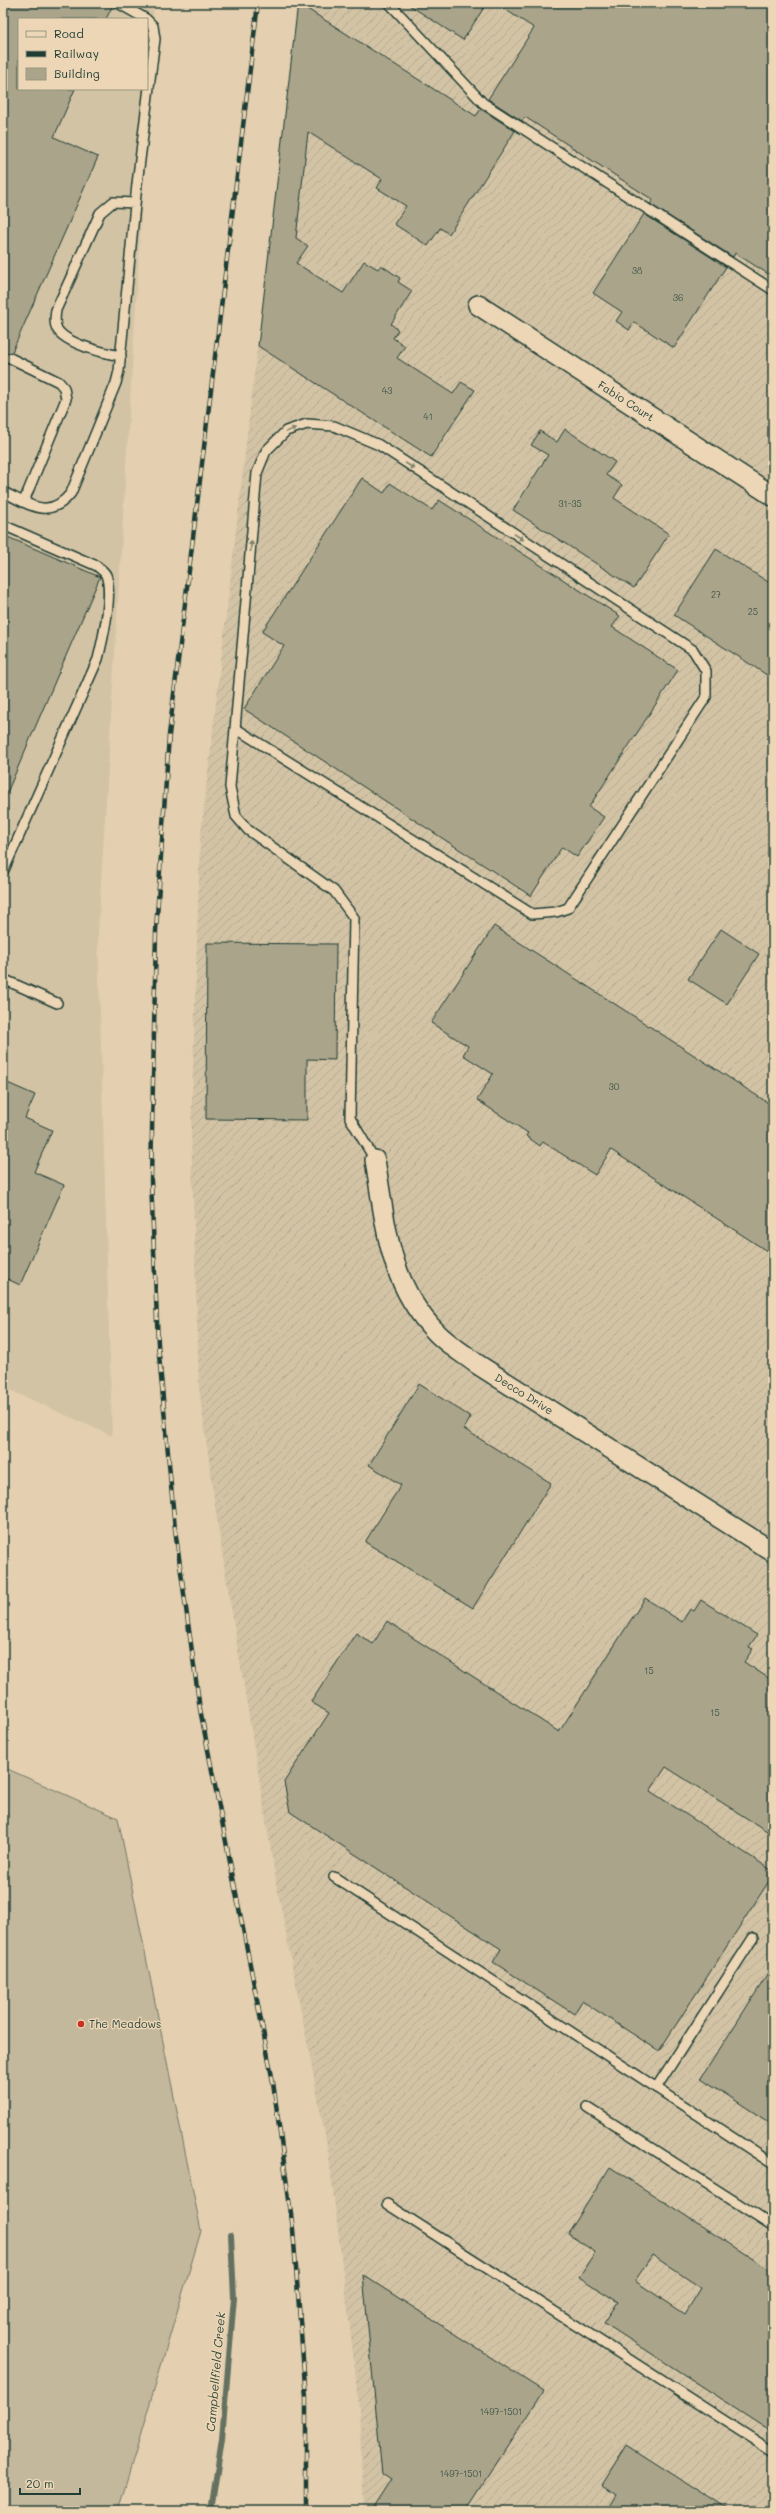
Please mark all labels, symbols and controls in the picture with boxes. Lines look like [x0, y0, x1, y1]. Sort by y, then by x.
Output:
legend [18, 18, 148, 90]
text: Road [54, 25, 84, 41]
text: Railway [54, 45, 99, 61]
text: Building [54, 65, 100, 81]
house number: 38 [632, 265, 643, 276]
house number: 36 [673, 292, 683, 303]
street label: Fabio Court [595, 377, 657, 424]
house number: 43 [382, 385, 392, 396]
house number: 41 [423, 411, 433, 422]
one-way arrow [286, 426, 298, 432]
one-way arrow [404, 462, 416, 469]
house number: 31-35 [558, 498, 582, 509]
one-way arrow [513, 533, 525, 540]
one-way arrow [248, 540, 255, 552]
house number: 27 [711, 589, 721, 600]
house number: 25 [748, 606, 758, 617]
house number: 30 [609, 1081, 620, 1092]
street label: Decco Drive [492, 1370, 557, 1418]
house number: 15 [644, 1665, 654, 1676]
house number: 15 [710, 1707, 720, 1718]
place label: The Meadows [89, 2016, 161, 2031]
marker: The Meadows [76, 2019, 86, 2029]
water label: Campbellfield Creek [202, 2311, 228, 2432]
house number: 1497-1501 [480, 2406, 522, 2417]
house number: 1497-1501 [440, 2468, 482, 2479]
scale bar [20, 2470, 80, 2496]
text: 20 m [26, 2475, 54, 2491]

